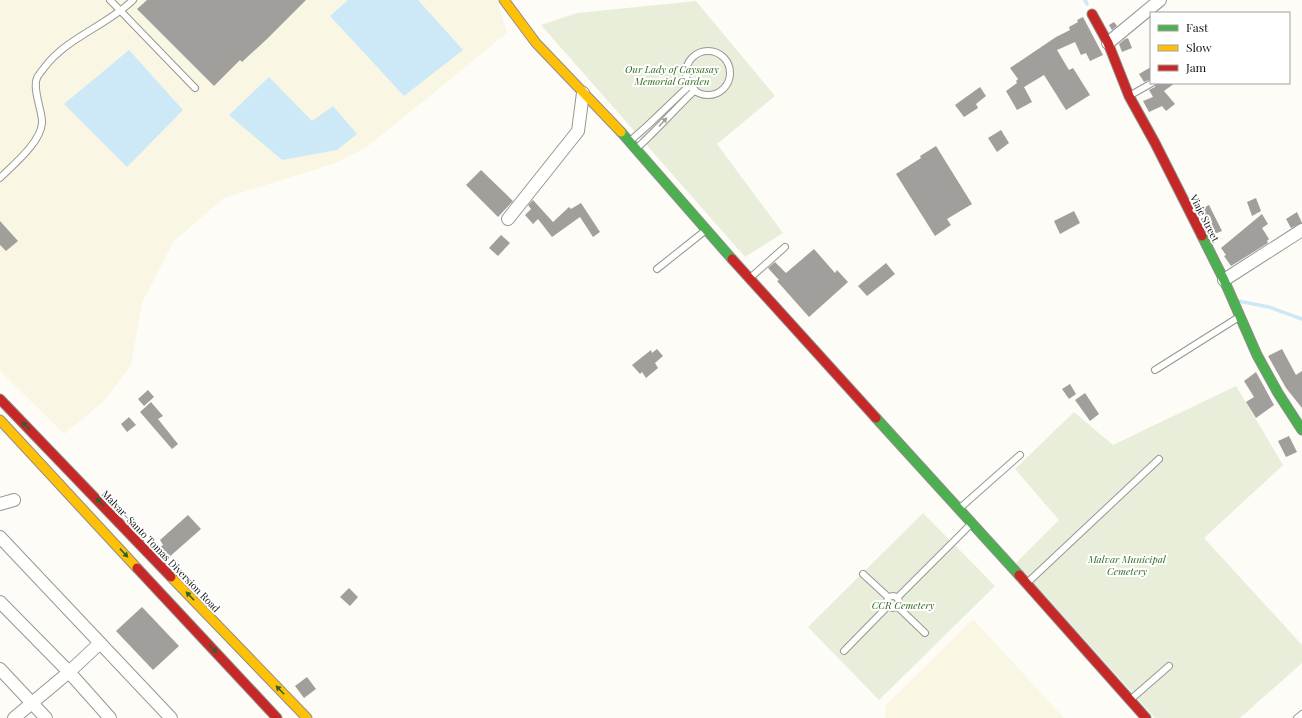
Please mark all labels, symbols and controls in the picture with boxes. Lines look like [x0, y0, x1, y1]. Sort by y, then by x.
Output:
legend [1150, 12, 1290, 84]
text: Fast [1186, 19, 1209, 35]
text: Slow [1186, 39, 1212, 55]
text: Jam [1185, 59, 1207, 75]
park label: Our Lady of Caysasay Memorial Garden [625, 62, 719, 88]
one-way arrow [659, 116, 668, 127]
street label: Viaje Street [1187, 191, 1223, 244]
one-way arrow [21, 421, 31, 431]
street label: Malvar–Santo Tomas Diversion Road [99, 487, 223, 615]
one-way arrow [95, 497, 105, 507]
one-way arrow [120, 548, 129, 558]
park label: Malvar Municipal Cemetery [1087, 552, 1167, 578]
one-way arrow [185, 591, 195, 601]
park label: CCR Cemetery [872, 598, 935, 612]
one-way arrow [208, 644, 217, 654]
one-way arrow [275, 685, 285, 695]

